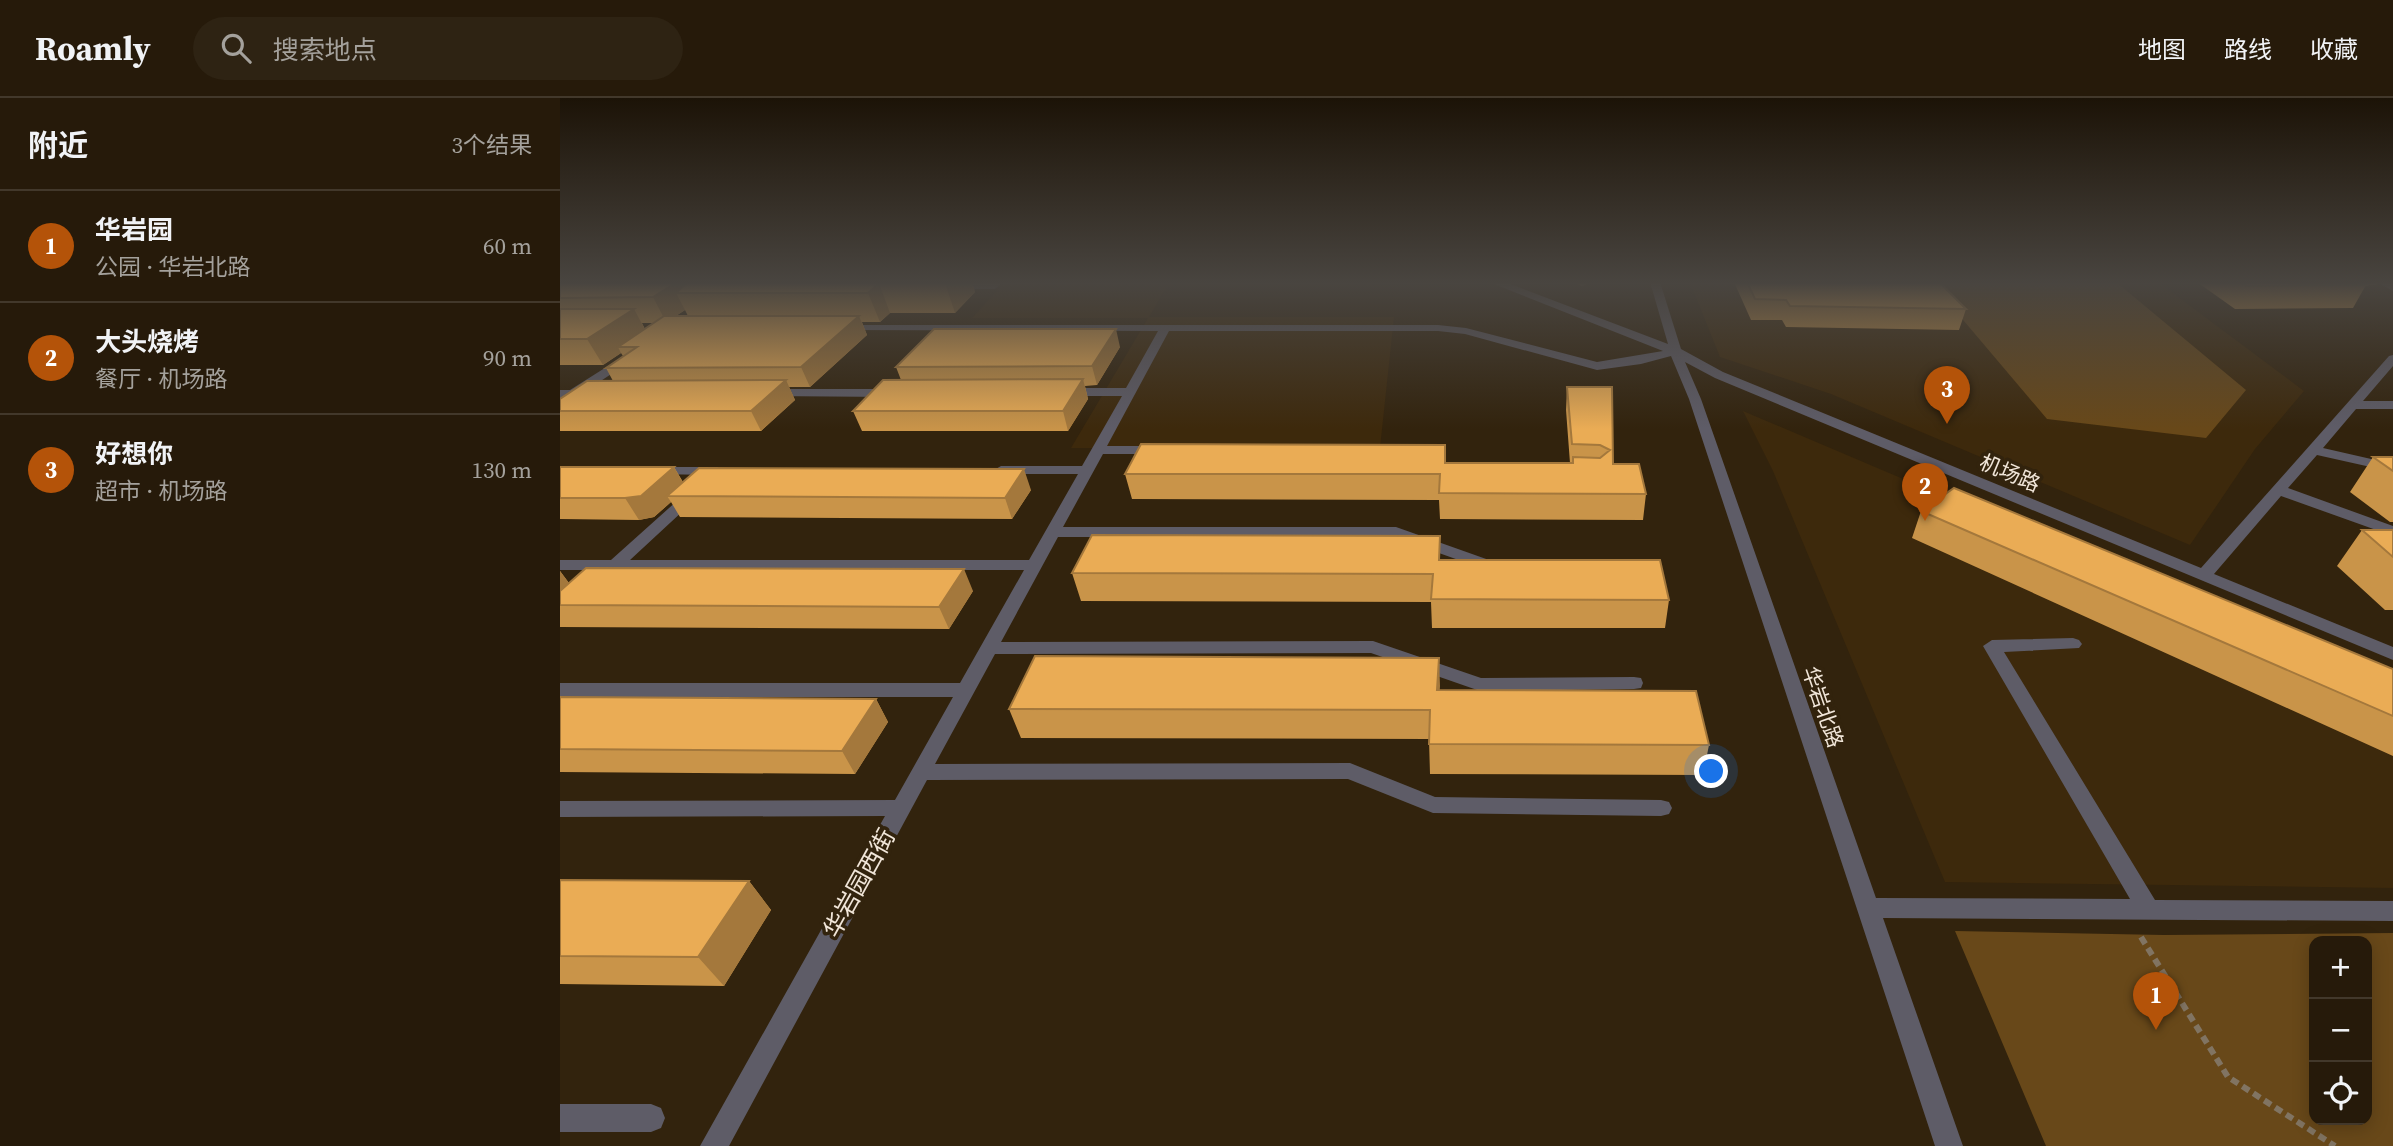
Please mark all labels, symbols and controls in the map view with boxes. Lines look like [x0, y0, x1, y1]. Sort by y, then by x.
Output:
search box [193, 17, 683, 80]
text: Roamly [35, 26, 151, 71]
icon: search [217, 29, 255, 67]
text: 搜索地点 [273, 32, 377, 68]
text: 地图 [2138, 33, 2186, 66]
text: 路线 [2224, 33, 2272, 66]
text: 收藏 [2310, 33, 2358, 66]
text: 附近 [28, 125, 88, 166]
text: 3个结果 [452, 129, 532, 161]
text: 华岩园 [95, 212, 173, 248]
text: 1 [45, 230, 57, 262]
text: 60 m [483, 230, 532, 262]
text: 公园 · 华岩北路 [95, 251, 251, 283]
text: 大头烧烤 [95, 324, 199, 360]
text: 2 [45, 342, 57, 374]
text: 90 m [483, 342, 532, 374]
text: 餐厅 · 机场路 [95, 363, 228, 395]
pin: 3 [1924, 366, 1970, 424]
text: 好想你 [95, 436, 173, 472]
street label: 机场路 [1975, 447, 2045, 499]
text: 3 [45, 454, 57, 486]
text: 130 m [471, 454, 532, 486]
pin: 2 [1902, 463, 1948, 521]
text: 超市 · 机场路 [95, 475, 228, 507]
street label: 华岩北路 [1796, 663, 1850, 751]
your location [1694, 754, 1728, 788]
street label: 华岩园西街 [815, 823, 903, 943]
map controls [2309, 936, 2372, 1125]
button: + [2309, 936, 2372, 999]
pin: 1 [2133, 972, 2179, 1030]
button: − [2309, 999, 2372, 1062]
button: locate [2309, 1062, 2372, 1125]

